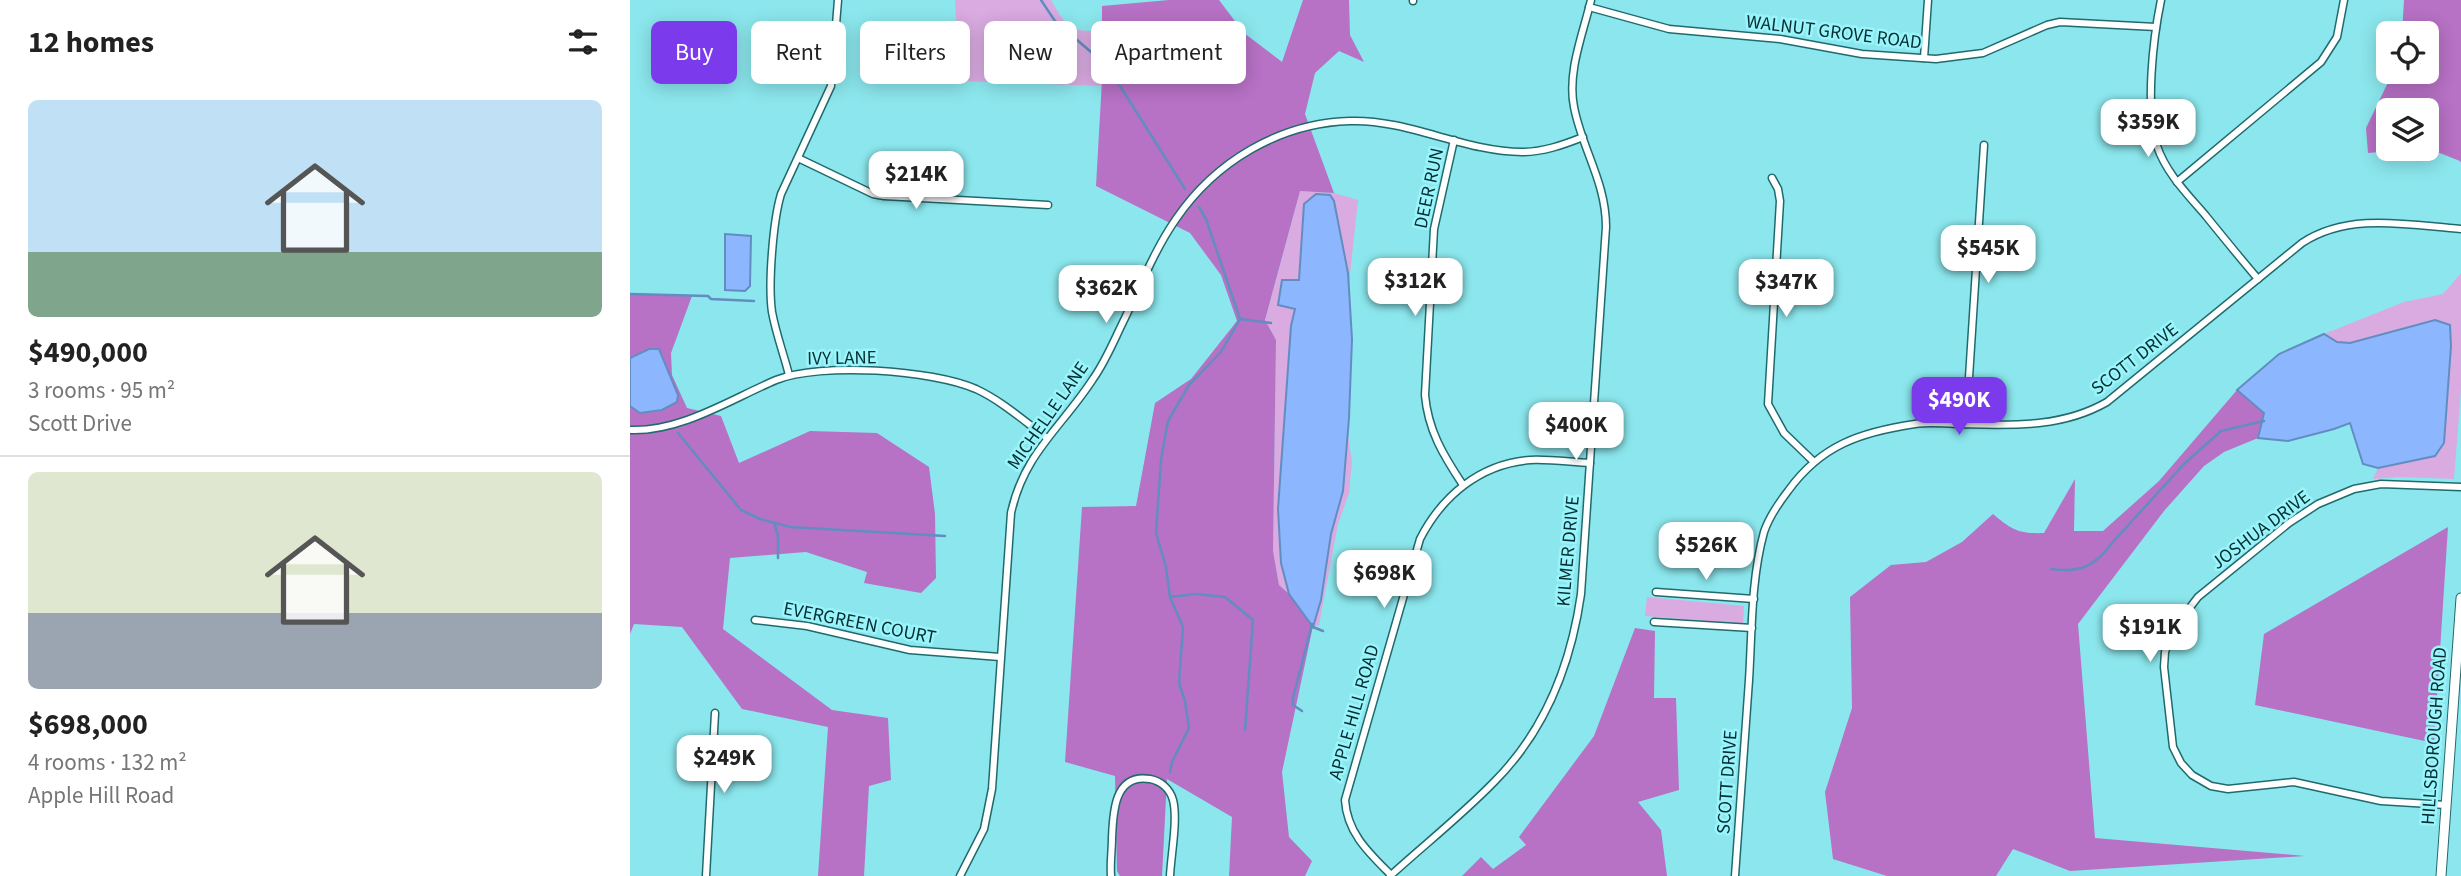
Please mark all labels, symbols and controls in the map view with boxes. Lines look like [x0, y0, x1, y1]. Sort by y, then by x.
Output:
street label: WALNUT GROVE ROAD [1744, 8, 1923, 57]
text: 12 homes [28, 21, 154, 64]
chip: Buy [651, 21, 737, 84]
chip: Rent [751, 21, 846, 84]
chip: Filters [860, 21, 970, 84]
chip: New [984, 21, 1077, 84]
chip: Apartment [1091, 21, 1246, 84]
map controls [2376, 21, 2439, 161]
button: locate [2376, 21, 2439, 84]
icon: filters [564, 23, 602, 61]
button: layers [2376, 98, 2439, 161]
pin: $359K [2099, 100, 2197, 159]
text: $359K [2117, 105, 2179, 138]
icon: home [252, 145, 378, 271]
street label: DEER RUN [1408, 146, 1451, 231]
pin: $214K [867, 152, 965, 211]
text: $214K [885, 157, 947, 190]
pin: $545K [1939, 226, 2037, 285]
text: $545K [1957, 231, 2019, 264]
pin: $312K [1366, 258, 1464, 318]
pin: $347K [1737, 260, 1835, 319]
text: $312K [1384, 264, 1446, 297]
text: $347K [1755, 265, 1817, 298]
pin: $362K [1057, 266, 1155, 325]
text: $362K [1075, 271, 1137, 304]
street label: SCOTT DRIVE [2086, 317, 2184, 402]
text: $490,000 [28, 331, 148, 374]
street label: IVY LANE [807, 344, 877, 373]
street label: MICHELLE LANE [1001, 356, 1095, 475]
text: 3 rooms · 95 m² [28, 374, 175, 407]
pin: $490K [1910, 378, 2008, 437]
text: $490K [1928, 383, 1990, 416]
pin: $400K [1527, 402, 1625, 462]
text: Scott Drive [28, 407, 132, 440]
text: $400K [1545, 408, 1607, 441]
street label: JOSHUA DRIVE [2206, 484, 2316, 576]
street label: KILMER DRIVE [1550, 495, 1587, 608]
icon: home [252, 517, 378, 643]
pin: $526K [1657, 522, 1755, 582]
text: $526K [1675, 528, 1737, 561]
pin: $698K [1335, 550, 1433, 610]
text: $698K [1353, 556, 1415, 589]
street label: EVERGREEN COURT [781, 595, 938, 652]
pin: $191K [2101, 604, 2199, 664]
text: $191K [2119, 610, 2181, 643]
street label: APPLE HILL ROAD [1322, 642, 1387, 783]
street label: HILLSBOROUGH ROAD [2415, 646, 2454, 826]
text: $698,000 [28, 703, 148, 746]
street label: SCOTT DRIVE [1710, 729, 1745, 835]
pin: $249K [675, 736, 773, 795]
text: $249K [693, 741, 755, 774]
text: 4 rooms · 132 m² [28, 746, 187, 779]
text: Apple Hill Road [28, 779, 174, 812]

